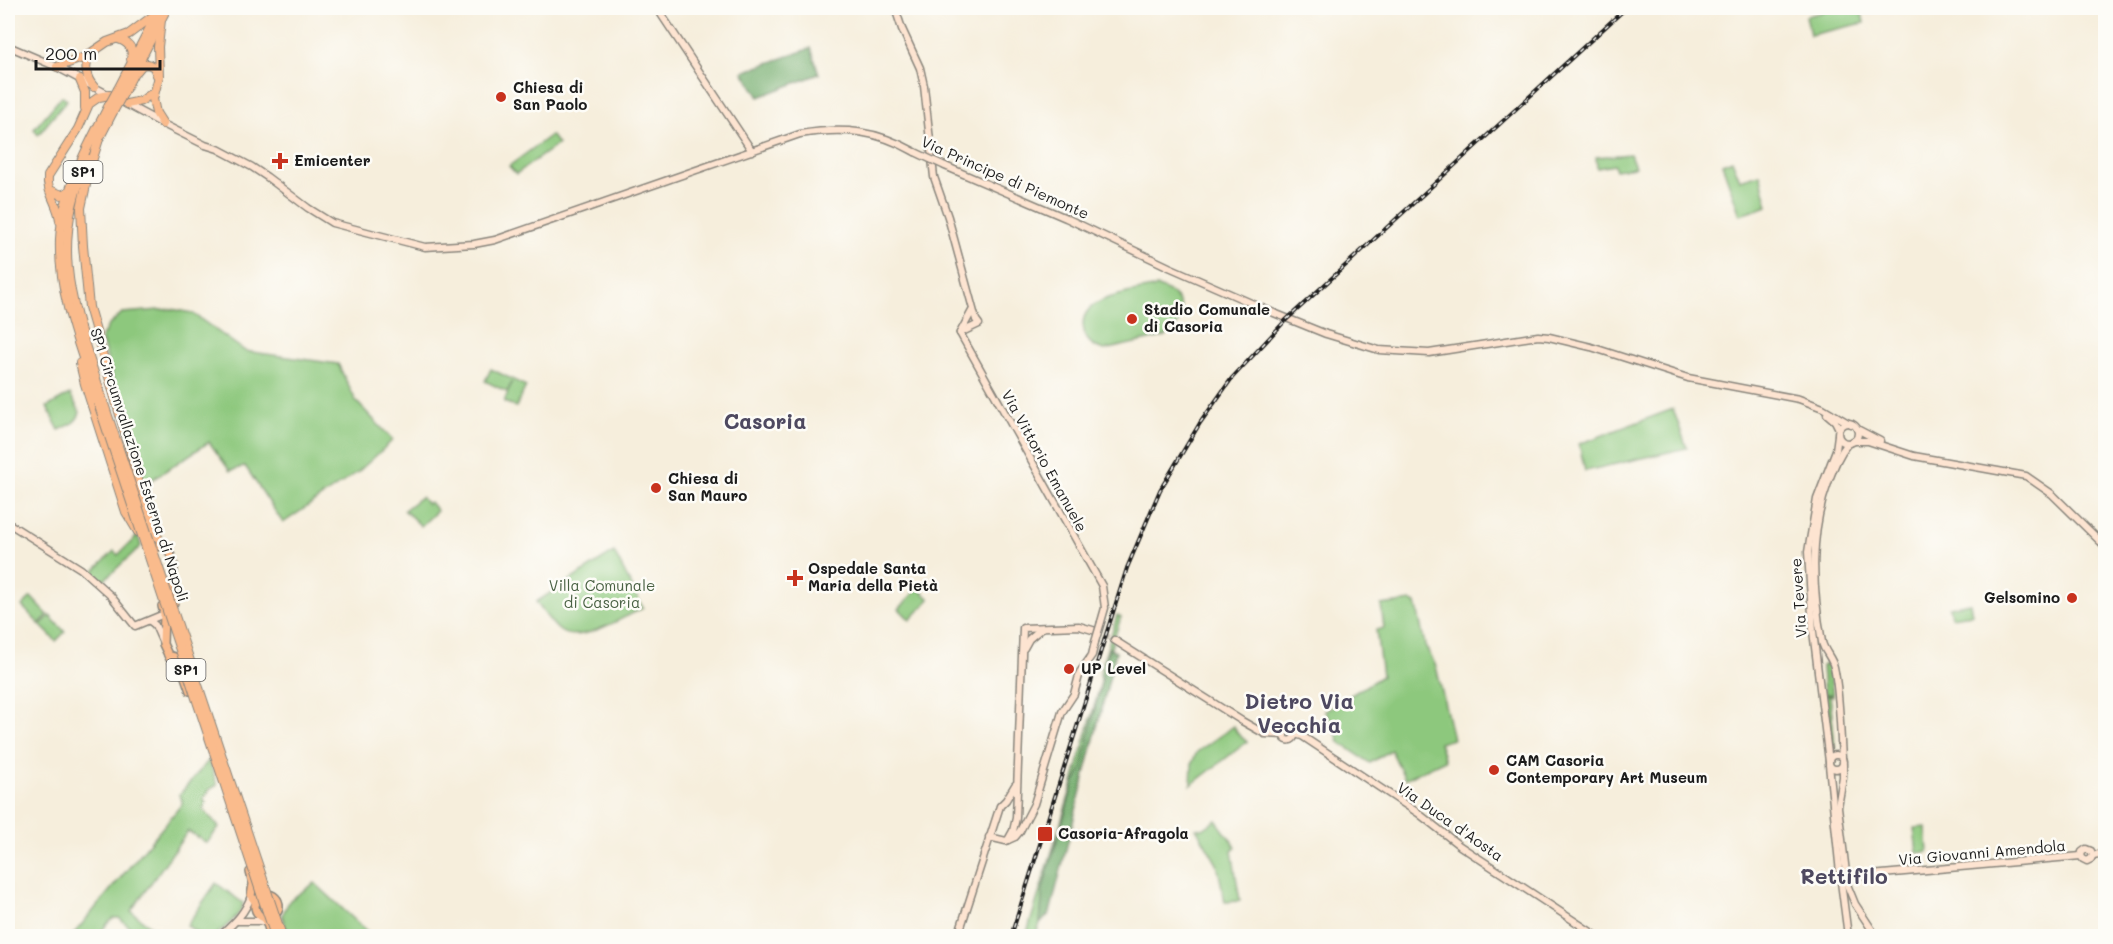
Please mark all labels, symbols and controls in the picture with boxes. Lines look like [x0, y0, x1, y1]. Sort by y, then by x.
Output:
scale bar [36, 33, 160, 71]
text: 200 m [45, 41, 97, 65]
place label: Chiesa di San Paolo [513, 77, 587, 114]
marker: Chiesa di San Paolo [494, 90, 508, 104]
street label: Via Principe di Piemonte [918, 131, 1092, 223]
place label: Emicenter [294, 150, 371, 170]
marker: Emicenter [271, 152, 289, 170]
road number: SP1 [64, 161, 103, 183]
place label: Stadio Comunale di Casoria [1144, 299, 1270, 336]
marker: Stadio Comunale di Casoria [1125, 312, 1139, 326]
street label: SP1 Circumvallazione Esterna di Napoli [86, 325, 194, 604]
street label: Via Vittorio Emanuele [998, 386, 1092, 535]
district label: Casoria [724, 407, 806, 434]
place label: Chiesa di San Mauro [668, 468, 747, 505]
marker: Chiesa di San Mauro [649, 481, 663, 495]
street label: Via Tevere [1785, 557, 1811, 639]
place label: Ospedale Santa Maria della Pietà [808, 558, 938, 595]
marker: Ospedale Santa Maria della Pietà [786, 569, 804, 587]
park label: Villa Comunale di Casoria [549, 575, 655, 612]
place label: Gelsomino [1984, 587, 2060, 607]
marker: Gelsomino [2065, 591, 2079, 605]
place label: UP Level [1081, 658, 1146, 678]
road number: SP1 [166, 659, 206, 681]
marker: UP Level [1062, 662, 1076, 676]
district label: Dietro Via Vecchia [1244, 687, 1354, 738]
place label: CAM Casoria Contemporary Art Museum [1506, 750, 1707, 787]
marker: CAM Casoria Contemporary Art Museum [1487, 763, 1501, 777]
street label: Via Duca d'Aosta [1394, 777, 1508, 865]
place label: Casoria-Afragola [1058, 823, 1189, 843]
marker: Casoria-Afragola [1036, 825, 1054, 843]
street label: Via Giovanni Amendola [1898, 835, 2066, 869]
district label: Rettifilo [1800, 862, 1888, 889]

